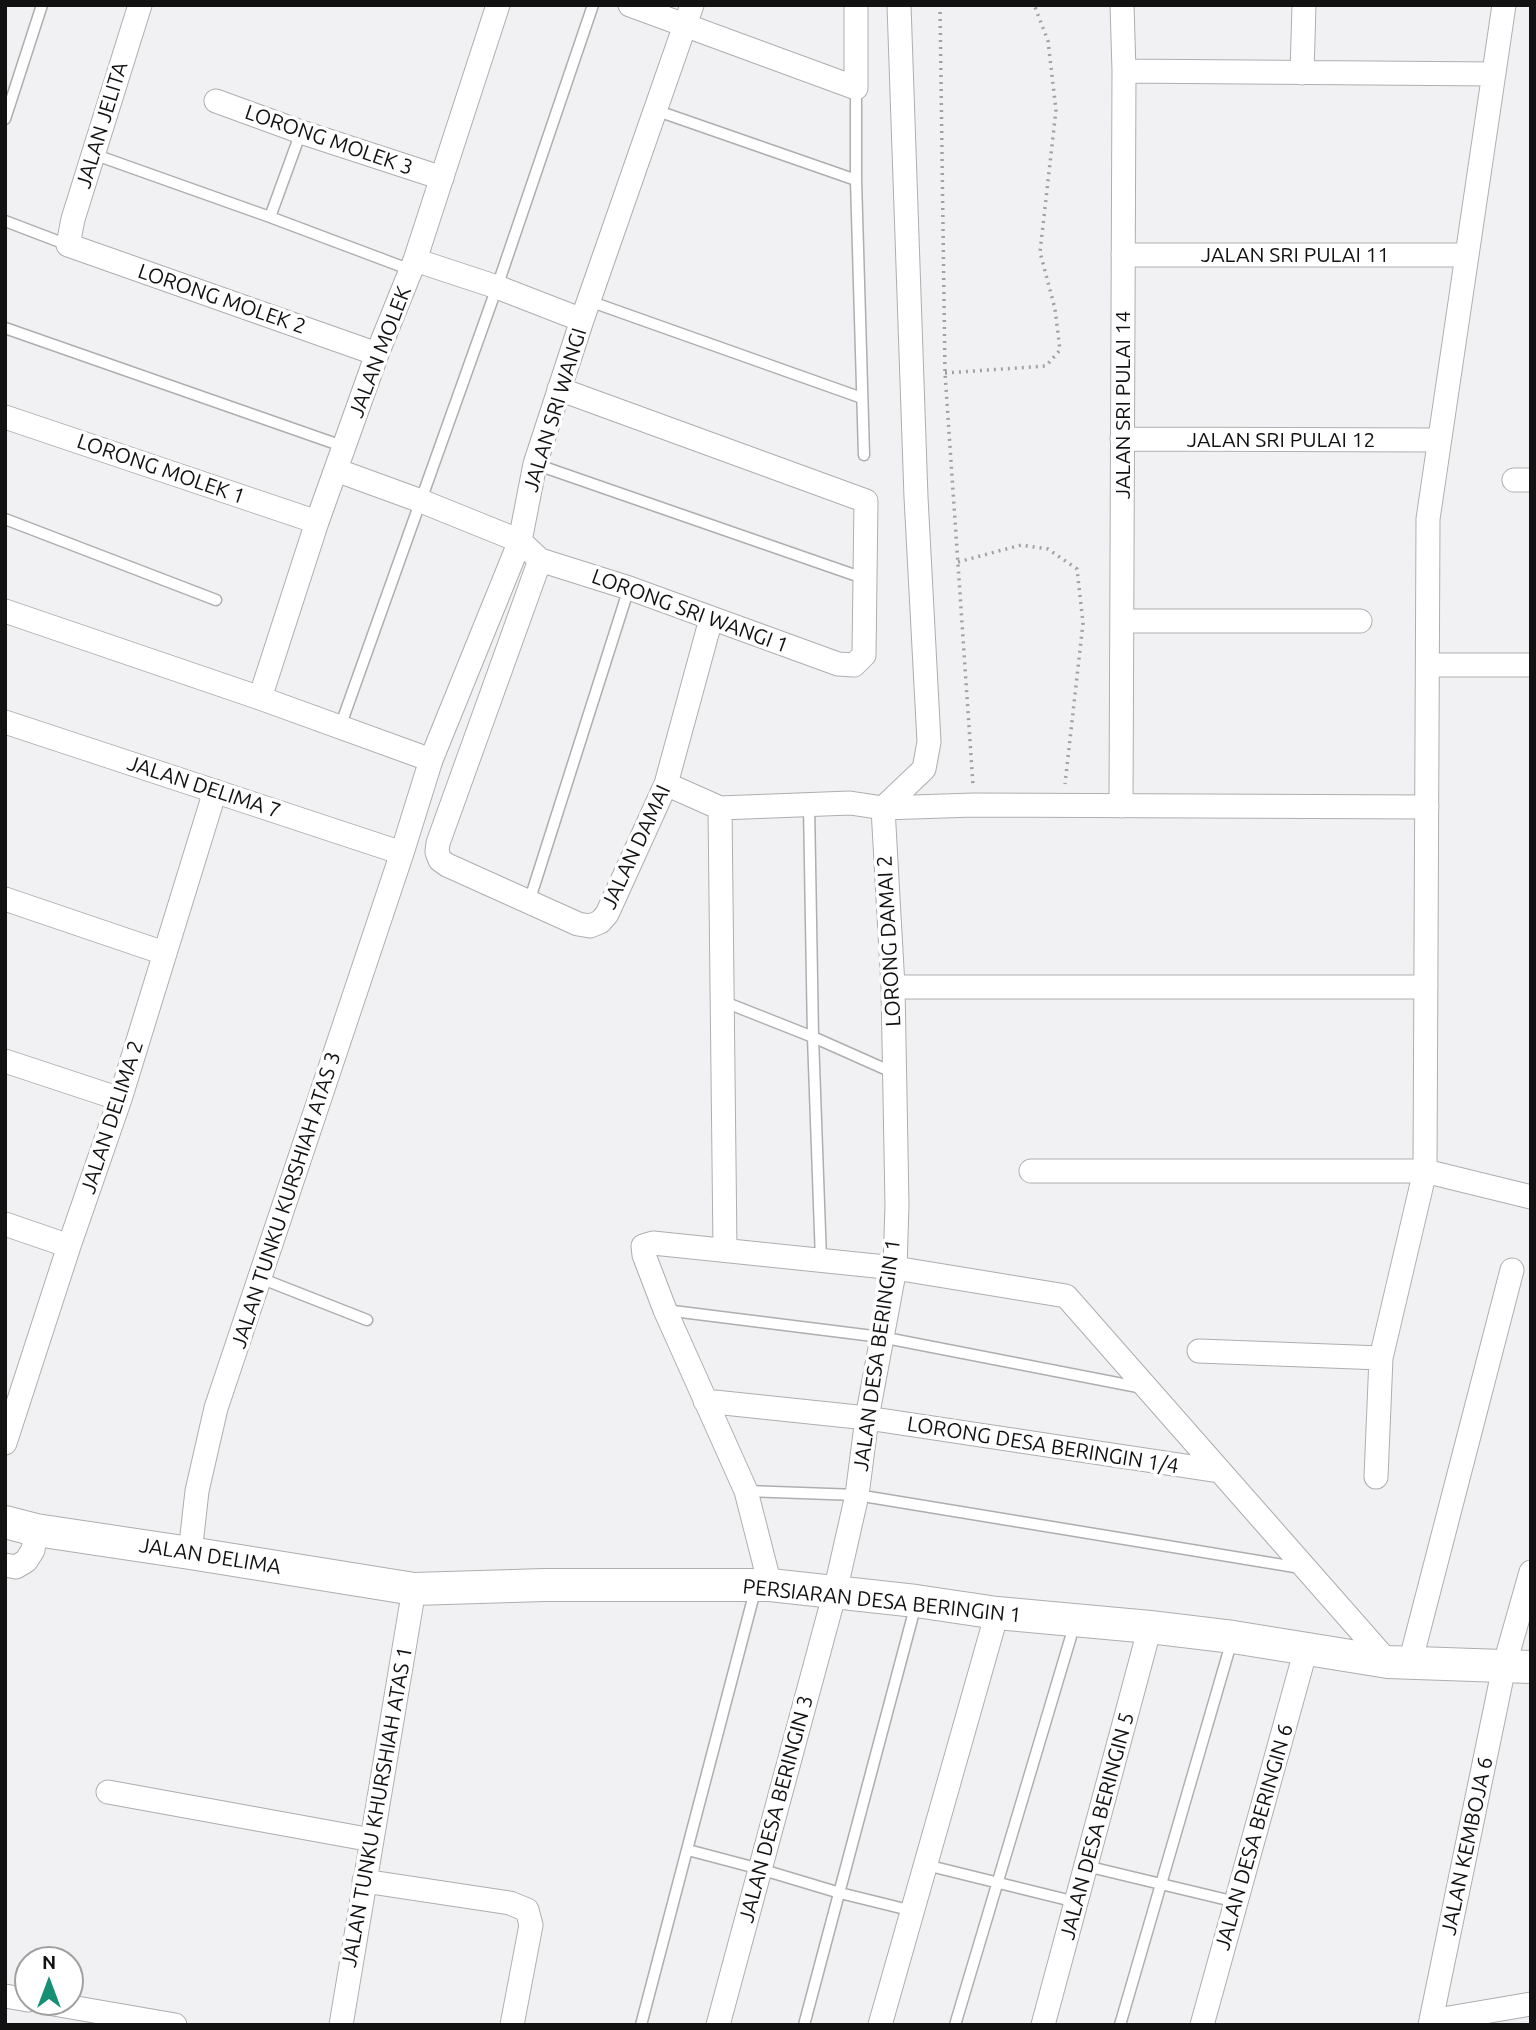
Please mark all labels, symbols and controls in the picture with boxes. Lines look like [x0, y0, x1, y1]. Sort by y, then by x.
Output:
street label: JALAN JELITA [71, 59, 133, 191]
street label: LORONG MOLEK 3 [242, 99, 416, 181]
street label: JALAN SRI PULAI 11 [1201, 242, 1389, 268]
street label: LORONG MOLEK 2 [135, 258, 309, 340]
street label: JALAN MOLEK [343, 283, 417, 421]
street label: JALAN SRI PULAI 14 [1110, 311, 1136, 499]
street label: JALAN SRI WANGI [518, 325, 592, 495]
street label: JALAN SRI PULAI 12 [1187, 427, 1375, 453]
street label: LORONG MOLEK 1 [74, 428, 248, 510]
street label: LORONG SRI WANGI 1 [588, 564, 792, 658]
street label: JALAN DELIMA 7 [124, 750, 284, 824]
street label: JALAN DAMAI [596, 781, 676, 913]
street label: LORONG DAMAI 2 [872, 855, 906, 1027]
street label: JALAN DELIMA 2 [75, 1037, 149, 1197]
street label: JALAN TUNKU KURSHIAH ATAS 3 [226, 1048, 346, 1352]
street label: JALAN DESA BERINGIN 1 [848, 1237, 906, 1473]
street label: LORONG DESA BERINGIN 1/4 [905, 1411, 1181, 1479]
street label: JALAN DELIMA [137, 1532, 283, 1580]
street label: PERSIARAN DESA BERINGIN 1 [741, 1574, 1023, 1628]
street label: JALAN TUNKU KHURSHIAH ATAS 1 [336, 1645, 418, 1969]
street label: JALAN DESA BERINGIN 3 [734, 1693, 818, 1925]
street label: JALAN DESA BERINGIN 5 [1055, 1710, 1139, 1942]
street label: JALAN DESA BERINGIN 6 [1210, 1721, 1298, 1953]
street label: JALAN KEMBOJA 6 [1436, 1755, 1498, 1937]
north arrow [14, 1946, 84, 2016]
text: N [42, 1951, 56, 1973]

